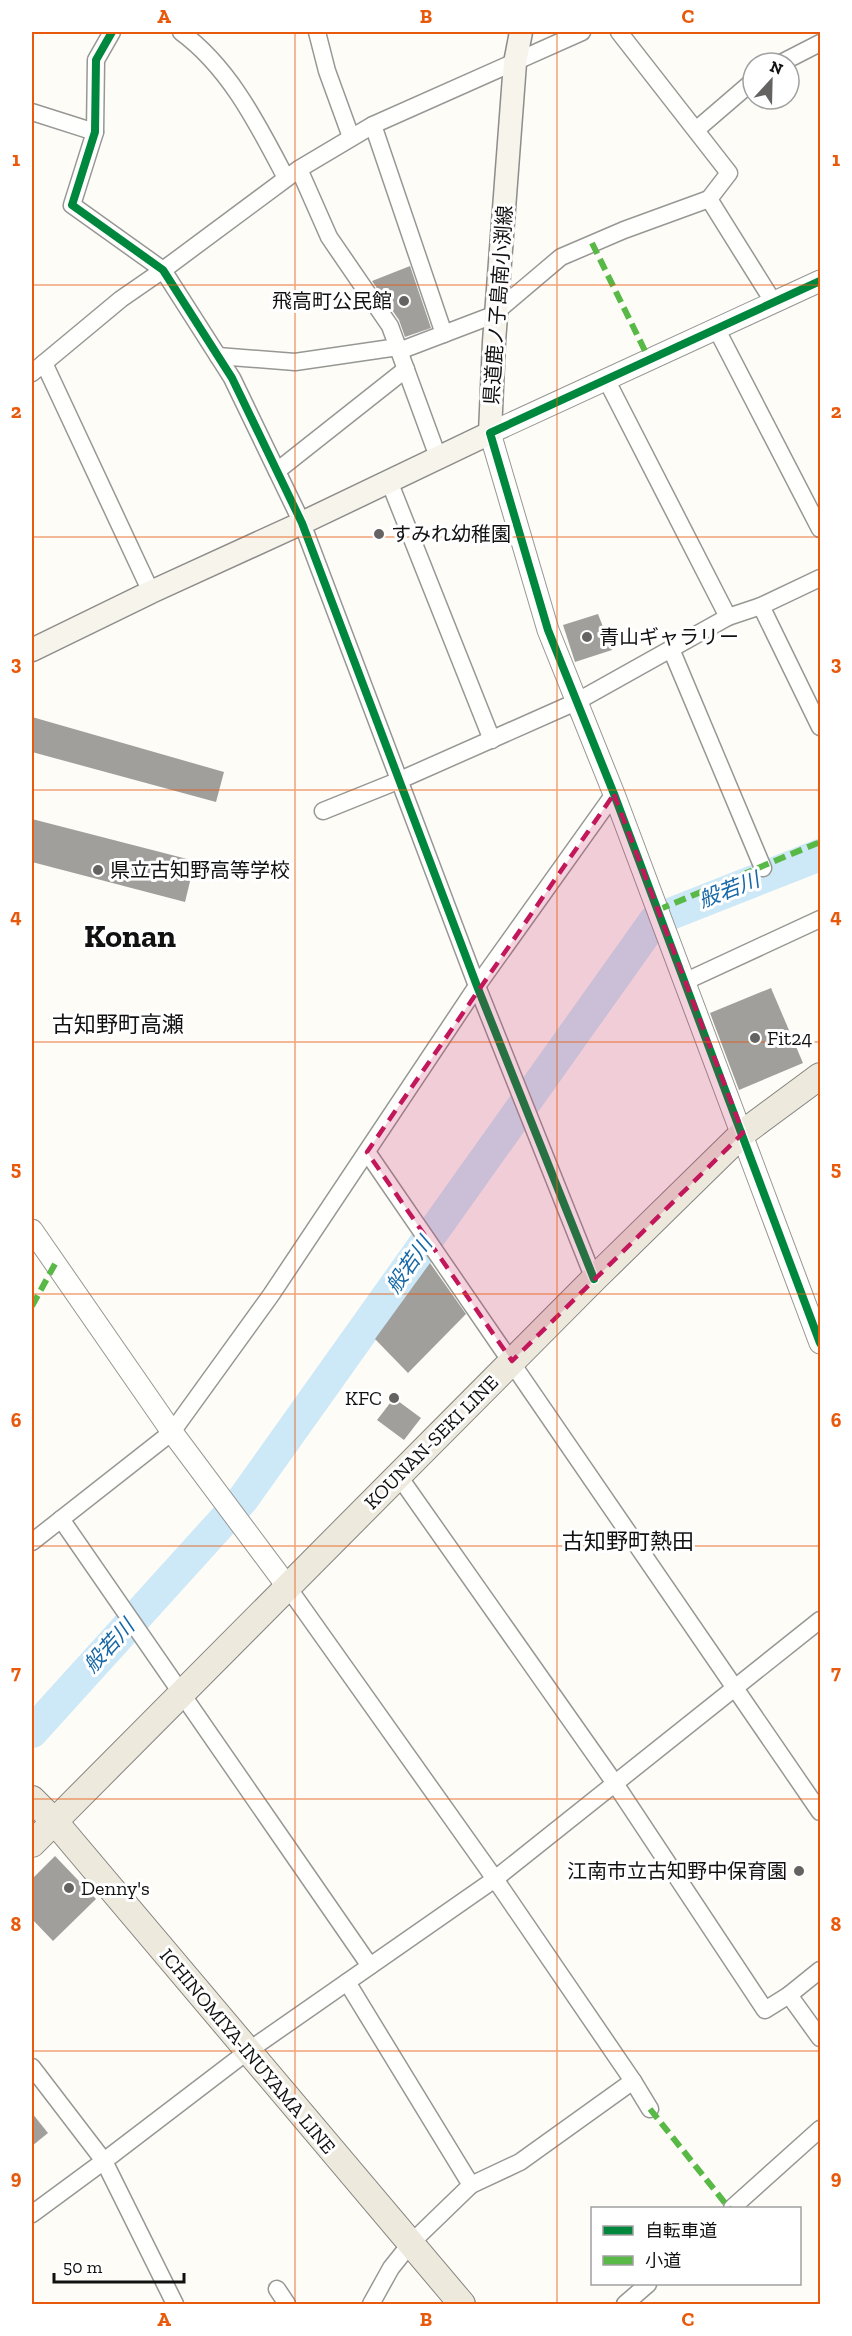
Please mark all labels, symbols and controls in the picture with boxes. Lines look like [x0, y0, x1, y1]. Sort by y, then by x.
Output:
text: A [157, 4, 171, 28]
text: B [420, 4, 432, 28]
text: C [682, 4, 695, 28]
north arrow [741, 51, 801, 111]
text: N [767, 56, 786, 79]
text: 1 [12, 147, 20, 171]
text: 1 [832, 147, 840, 171]
street label: 県道鹿ノ子島南小渕線 [479, 204, 517, 406]
place label: 飛高町公民館 [272, 289, 392, 313]
marker: 飛高町公民館 [397, 294, 411, 308]
text: 2 [11, 399, 22, 423]
text: 2 [831, 399, 842, 423]
place label: すみれ幼稚園 [391, 522, 511, 546]
marker: すみれ幼稚園 [372, 527, 386, 541]
place label: 青山ギャラリー [599, 625, 739, 649]
marker: 青山ギャラリー [580, 630, 594, 644]
text: 3 [11, 651, 22, 675]
text: 3 [831, 651, 842, 675]
place label: 県立古知野高等学校 [110, 858, 290, 882]
marker: 県立古知野高等学校 [91, 863, 105, 877]
water label: 般若川 [695, 866, 765, 912]
text: 4 [10, 904, 22, 928]
text: 4 [830, 904, 842, 928]
district label: Konan [84, 917, 176, 955]
district label: 古知野町高瀬 [52, 1011, 184, 1038]
place label: Fit24 [767, 1026, 812, 1050]
marker: Fit24 [748, 1031, 762, 1045]
text: 5 [11, 1156, 21, 1180]
text: 5 [831, 1156, 841, 1180]
water label: 般若川 [380, 1230, 438, 1298]
street label: KOUNAN-SEKI LINE [359, 1370, 503, 1514]
place label: KFC [345, 1386, 382, 1410]
marker: KFC [387, 1391, 401, 1405]
text: 6 [11, 1408, 22, 1432]
text: 6 [831, 1408, 842, 1432]
district label: 古知野町熱田 [562, 1528, 694, 1555]
water label: 般若川 [78, 1612, 140, 1677]
text: 7 [11, 1660, 21, 1684]
text: 7 [831, 1660, 841, 1684]
place label: 江南市立古知野中保育園 [567, 1859, 787, 1883]
marker: 江南市立古知野中保育園 [792, 1864, 806, 1878]
place label: Denny's [81, 1876, 150, 1900]
marker: Denny's [62, 1881, 76, 1895]
text: 8 [11, 1912, 22, 1936]
text: 8 [831, 1912, 842, 1936]
street label: ICHINOMIYA-INUYAMA LINE [155, 1943, 341, 2159]
text: 9 [11, 2165, 22, 2189]
text: 9 [831, 2165, 842, 2189]
legend [591, 2207, 801, 2285]
text: 自転車道 [645, 2220, 717, 2242]
scale bar [54, 2246, 184, 2284]
text: 小道 [645, 2250, 681, 2272]
text: 50 m [63, 2256, 103, 2278]
text: A [157, 2307, 171, 2331]
text: B [420, 2307, 432, 2331]
text: C [682, 2307, 695, 2331]

